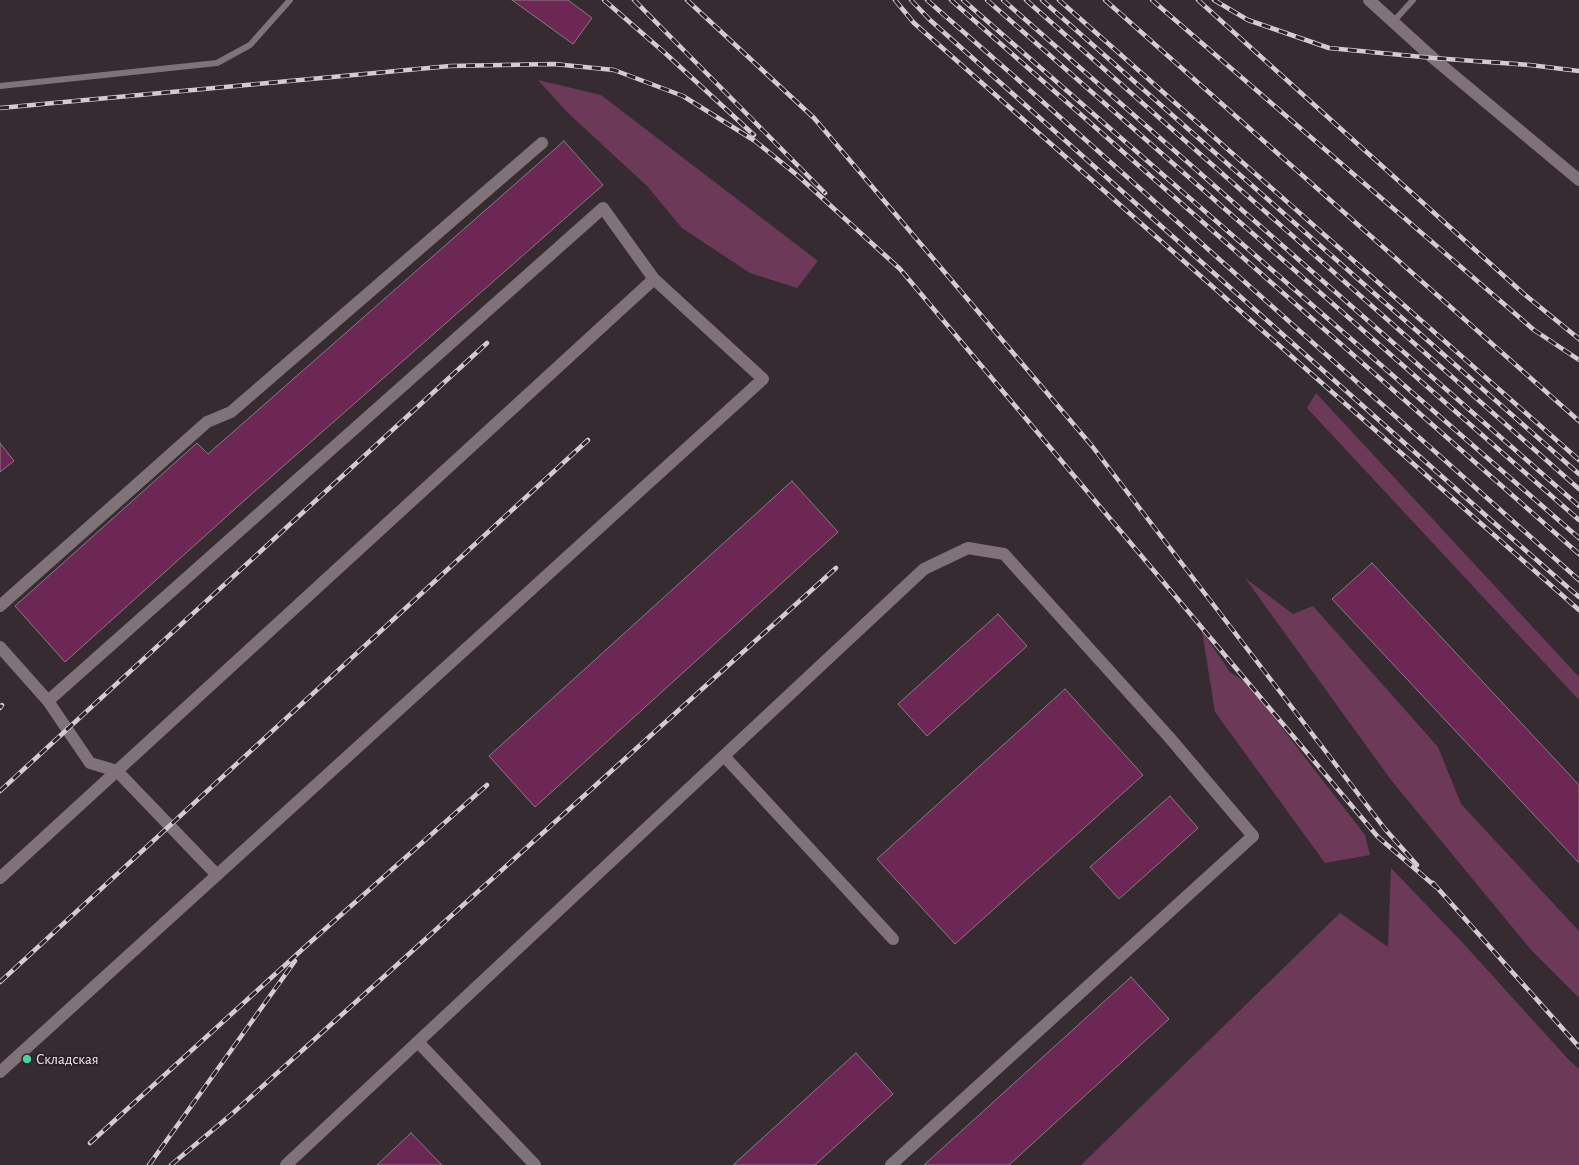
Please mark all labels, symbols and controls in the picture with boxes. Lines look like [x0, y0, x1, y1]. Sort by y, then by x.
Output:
place label: Складская [36, 1050, 99, 1068]
marker: Складская [21, 1053, 33, 1065]

